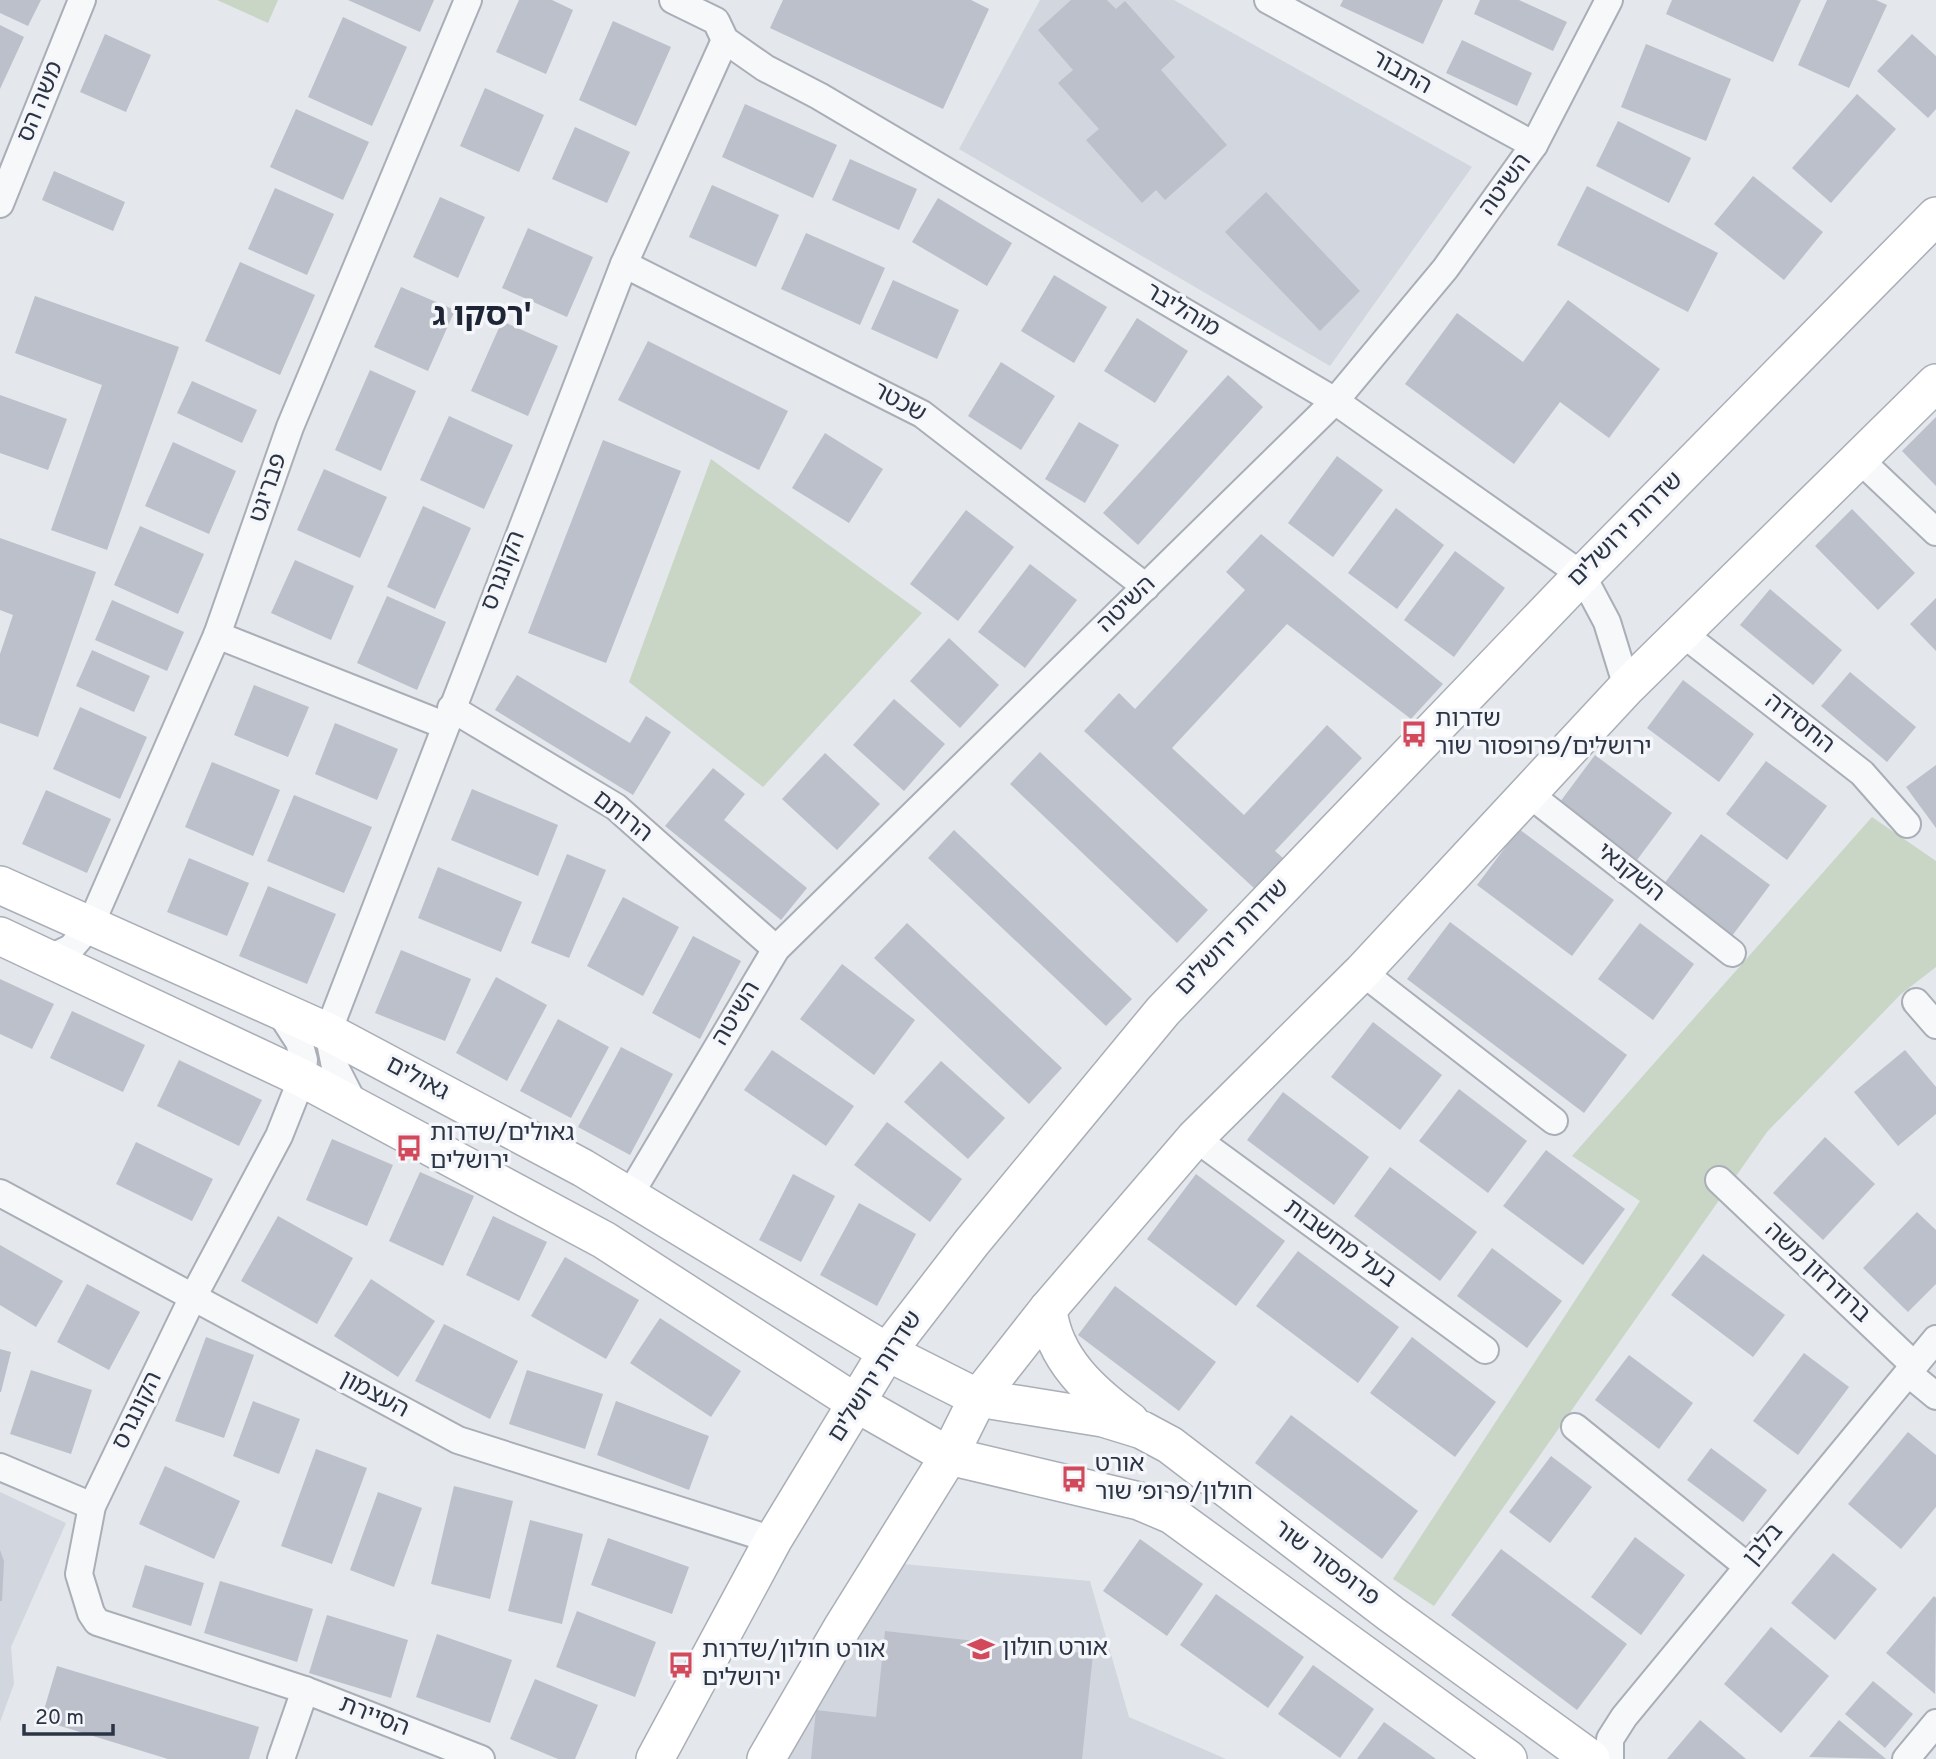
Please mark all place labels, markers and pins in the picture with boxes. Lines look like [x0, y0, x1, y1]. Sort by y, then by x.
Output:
place label: שדרות ירושלים/פרופסור שור [1435, 705, 1652, 763]
bus stop icon: שדרות ירושלים/פרופסור שור [1399, 719, 1429, 749]
place label: גאולים/שדרות ירושלים [430, 1119, 574, 1177]
bus stop icon: גאולים/שדרות ירושלים [394, 1133, 424, 1163]
place label: אורט חולון/פרופ׳ שור [1095, 1450, 1253, 1508]
bus stop icon: אורט חולון/פרופ׳ שור [1059, 1464, 1089, 1494]
school or university icon: אורט חולון [966, 1634, 996, 1664]
place label: אורט חולון [1002, 1634, 1108, 1664]
place label: אורט חולון/שדרות ירושלים [702, 1636, 885, 1694]
bus stop icon: אורט חולון/שדרות ירושלים [666, 1650, 696, 1680]

